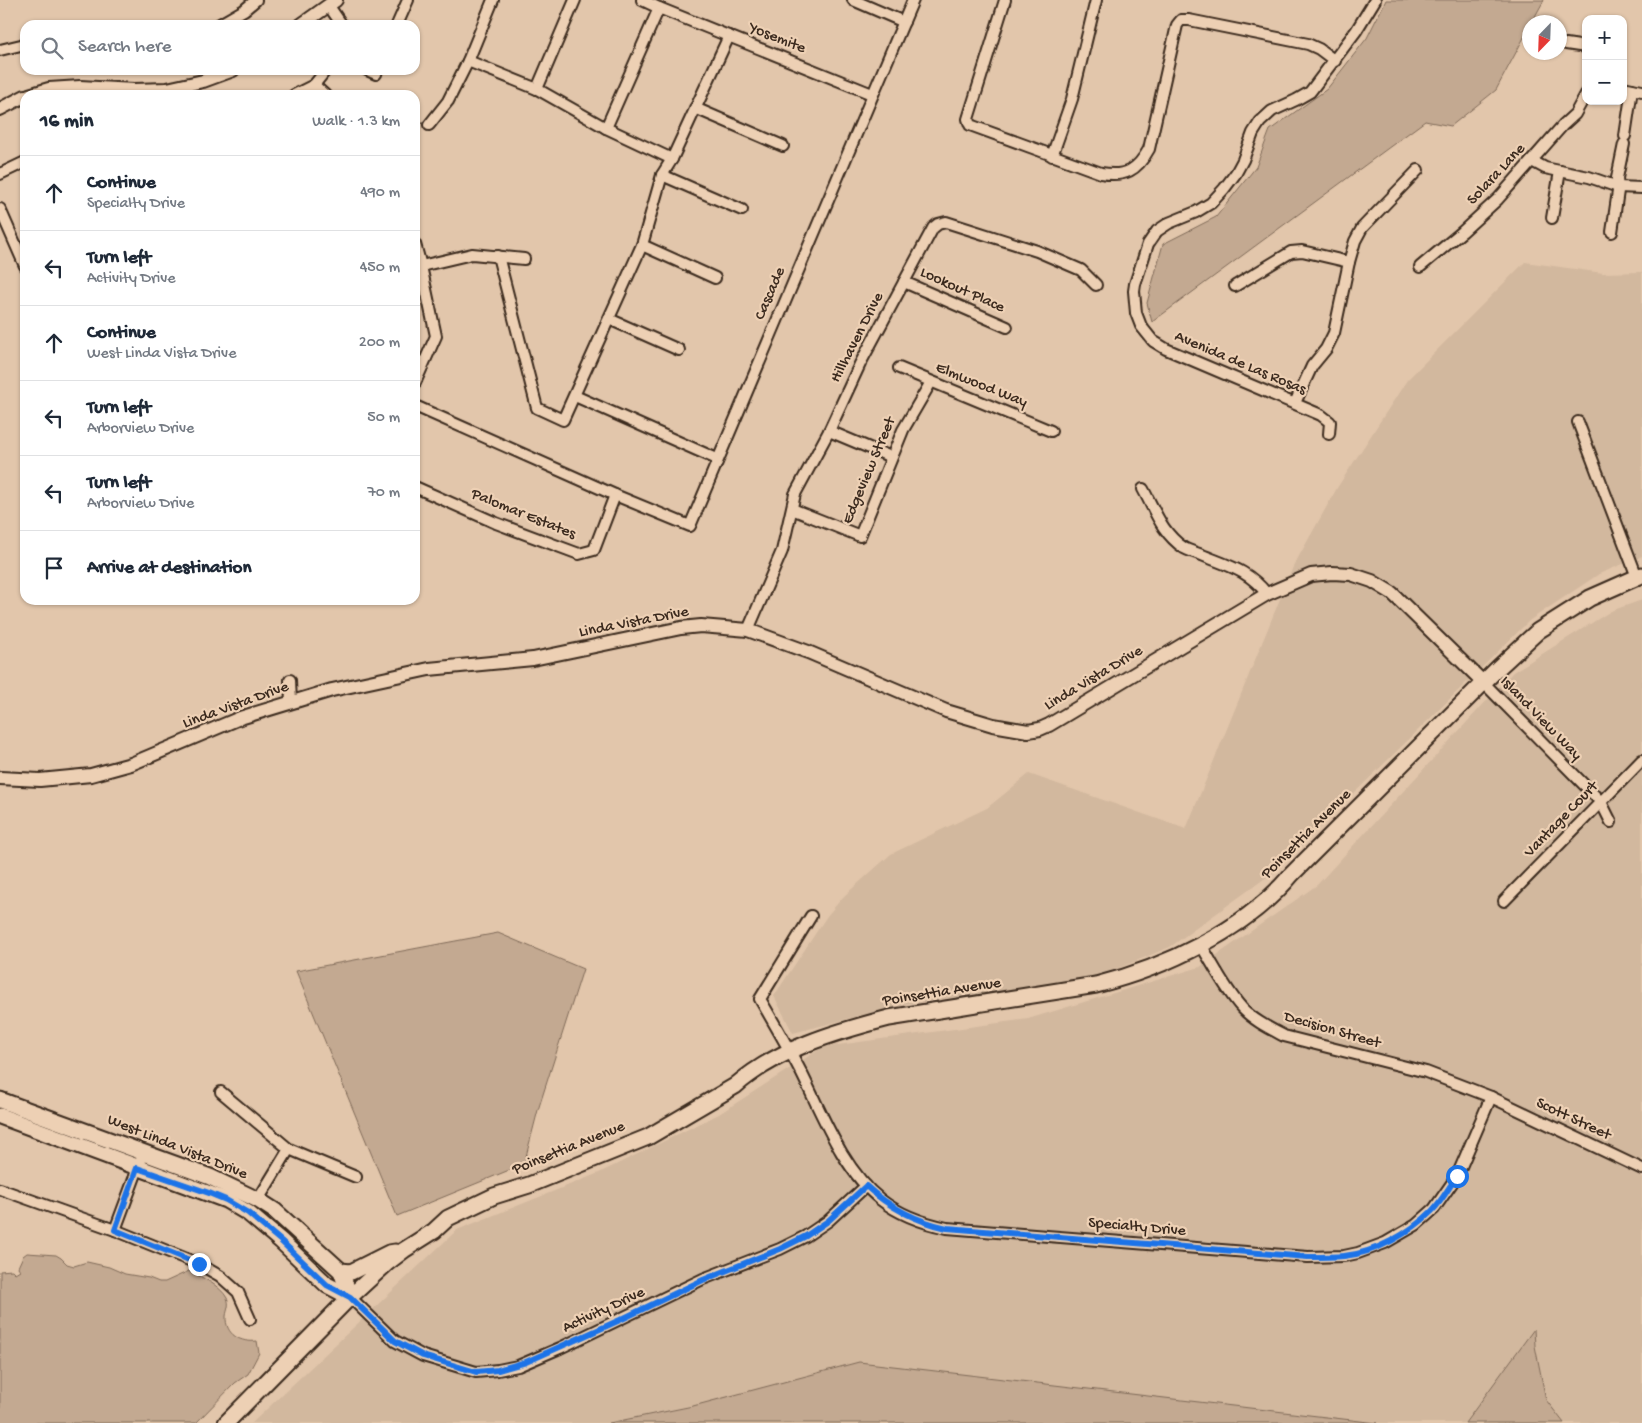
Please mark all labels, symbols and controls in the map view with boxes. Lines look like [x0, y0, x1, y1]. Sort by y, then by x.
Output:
north arrow [1522, 15, 1567, 60]
map controls [1582, 15, 1627, 105]
button: + [1582, 15, 1627, 60]
street label: Yosemite [744, 18, 809, 59]
search box [20, 20, 420, 75]
icon: search [38, 34, 66, 62]
text: Search here [78, 36, 172, 59]
button: − [1582, 60, 1627, 105]
text: 16 min [40, 110, 94, 135]
text: Walk · 1.3 km [312, 113, 400, 132]
street label: Solara Lane [1464, 140, 1531, 210]
text: Continue [87, 172, 156, 195]
icon: ahead [40, 179, 68, 207]
text: 490 m [360, 184, 400, 203]
text: Specialty Drive [87, 195, 185, 214]
text: Turn left [87, 247, 151, 270]
icon: left [40, 254, 68, 282]
text: 450 m [360, 259, 400, 278]
street label: Cascade [751, 264, 791, 323]
street label: Lookout Place [917, 264, 1008, 318]
text: Activity Drive [87, 270, 175, 289]
street label: Hillhaven Drive [827, 289, 889, 386]
text: Continue [87, 322, 156, 345]
street label: Avenida de Las Rosas [1171, 328, 1310, 401]
icon: ahead [40, 329, 68, 357]
text: 200 m [359, 334, 400, 353]
text: West Linda Vista Drive [87, 345, 236, 364]
street label: Elmwood Way [932, 359, 1030, 413]
text: Turn left [87, 397, 151, 420]
icon: left [40, 404, 68, 432]
text: 50 m [367, 409, 400, 428]
street label: Edgeview Street [839, 413, 902, 527]
text: Arborview Drive [87, 420, 194, 439]
text: Turn left [87, 472, 151, 495]
icon: left [40, 479, 68, 507]
text: 70 m [367, 484, 400, 503]
street label: Palomar Estates [467, 485, 579, 545]
text: Arborview Drive [87, 495, 194, 514]
icon: arrive [40, 554, 68, 582]
text: Arrive at destination [87, 557, 251, 580]
street label: Linda Vista Drive [578, 603, 691, 643]
street label: Linda Vista Drive [1041, 642, 1147, 716]
street label: Island View Way [1495, 673, 1585, 765]
street label: Linda Vista Drive [180, 678, 292, 734]
street label: Vantage Court [1520, 777, 1604, 863]
street label: Poinsettia Avenue [1257, 785, 1357, 885]
street label: Poinsettia Avenue [880, 974, 1003, 1012]
street label: Decision Street [1281, 1008, 1384, 1054]
street label: Scott Street [1532, 1094, 1615, 1146]
street label: West Linda Vista Drive [104, 1111, 250, 1185]
street label: Poinsettia Avenue [509, 1117, 629, 1181]
route start [1446, 1165, 1469, 1188]
street label: Specialty Drive [1087, 1214, 1187, 1242]
route end [188, 1253, 211, 1276]
street label: Activity Drive [560, 1283, 649, 1338]

